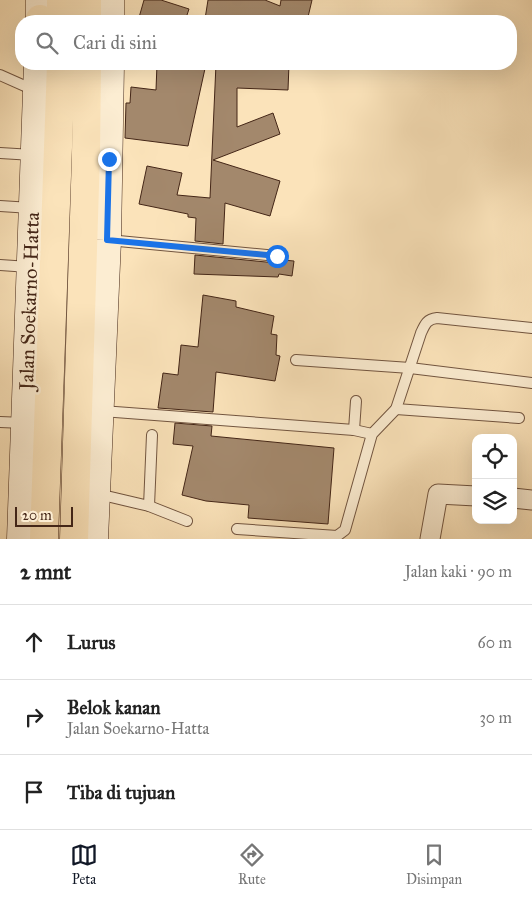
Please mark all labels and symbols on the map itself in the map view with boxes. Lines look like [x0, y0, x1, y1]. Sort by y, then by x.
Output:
route end [98, 148, 121, 171]
street label: Jalan Soekarno-Hatta [14, 211, 45, 392]
route start [266, 245, 289, 268]
scale bar [15, 504, 72, 527]

